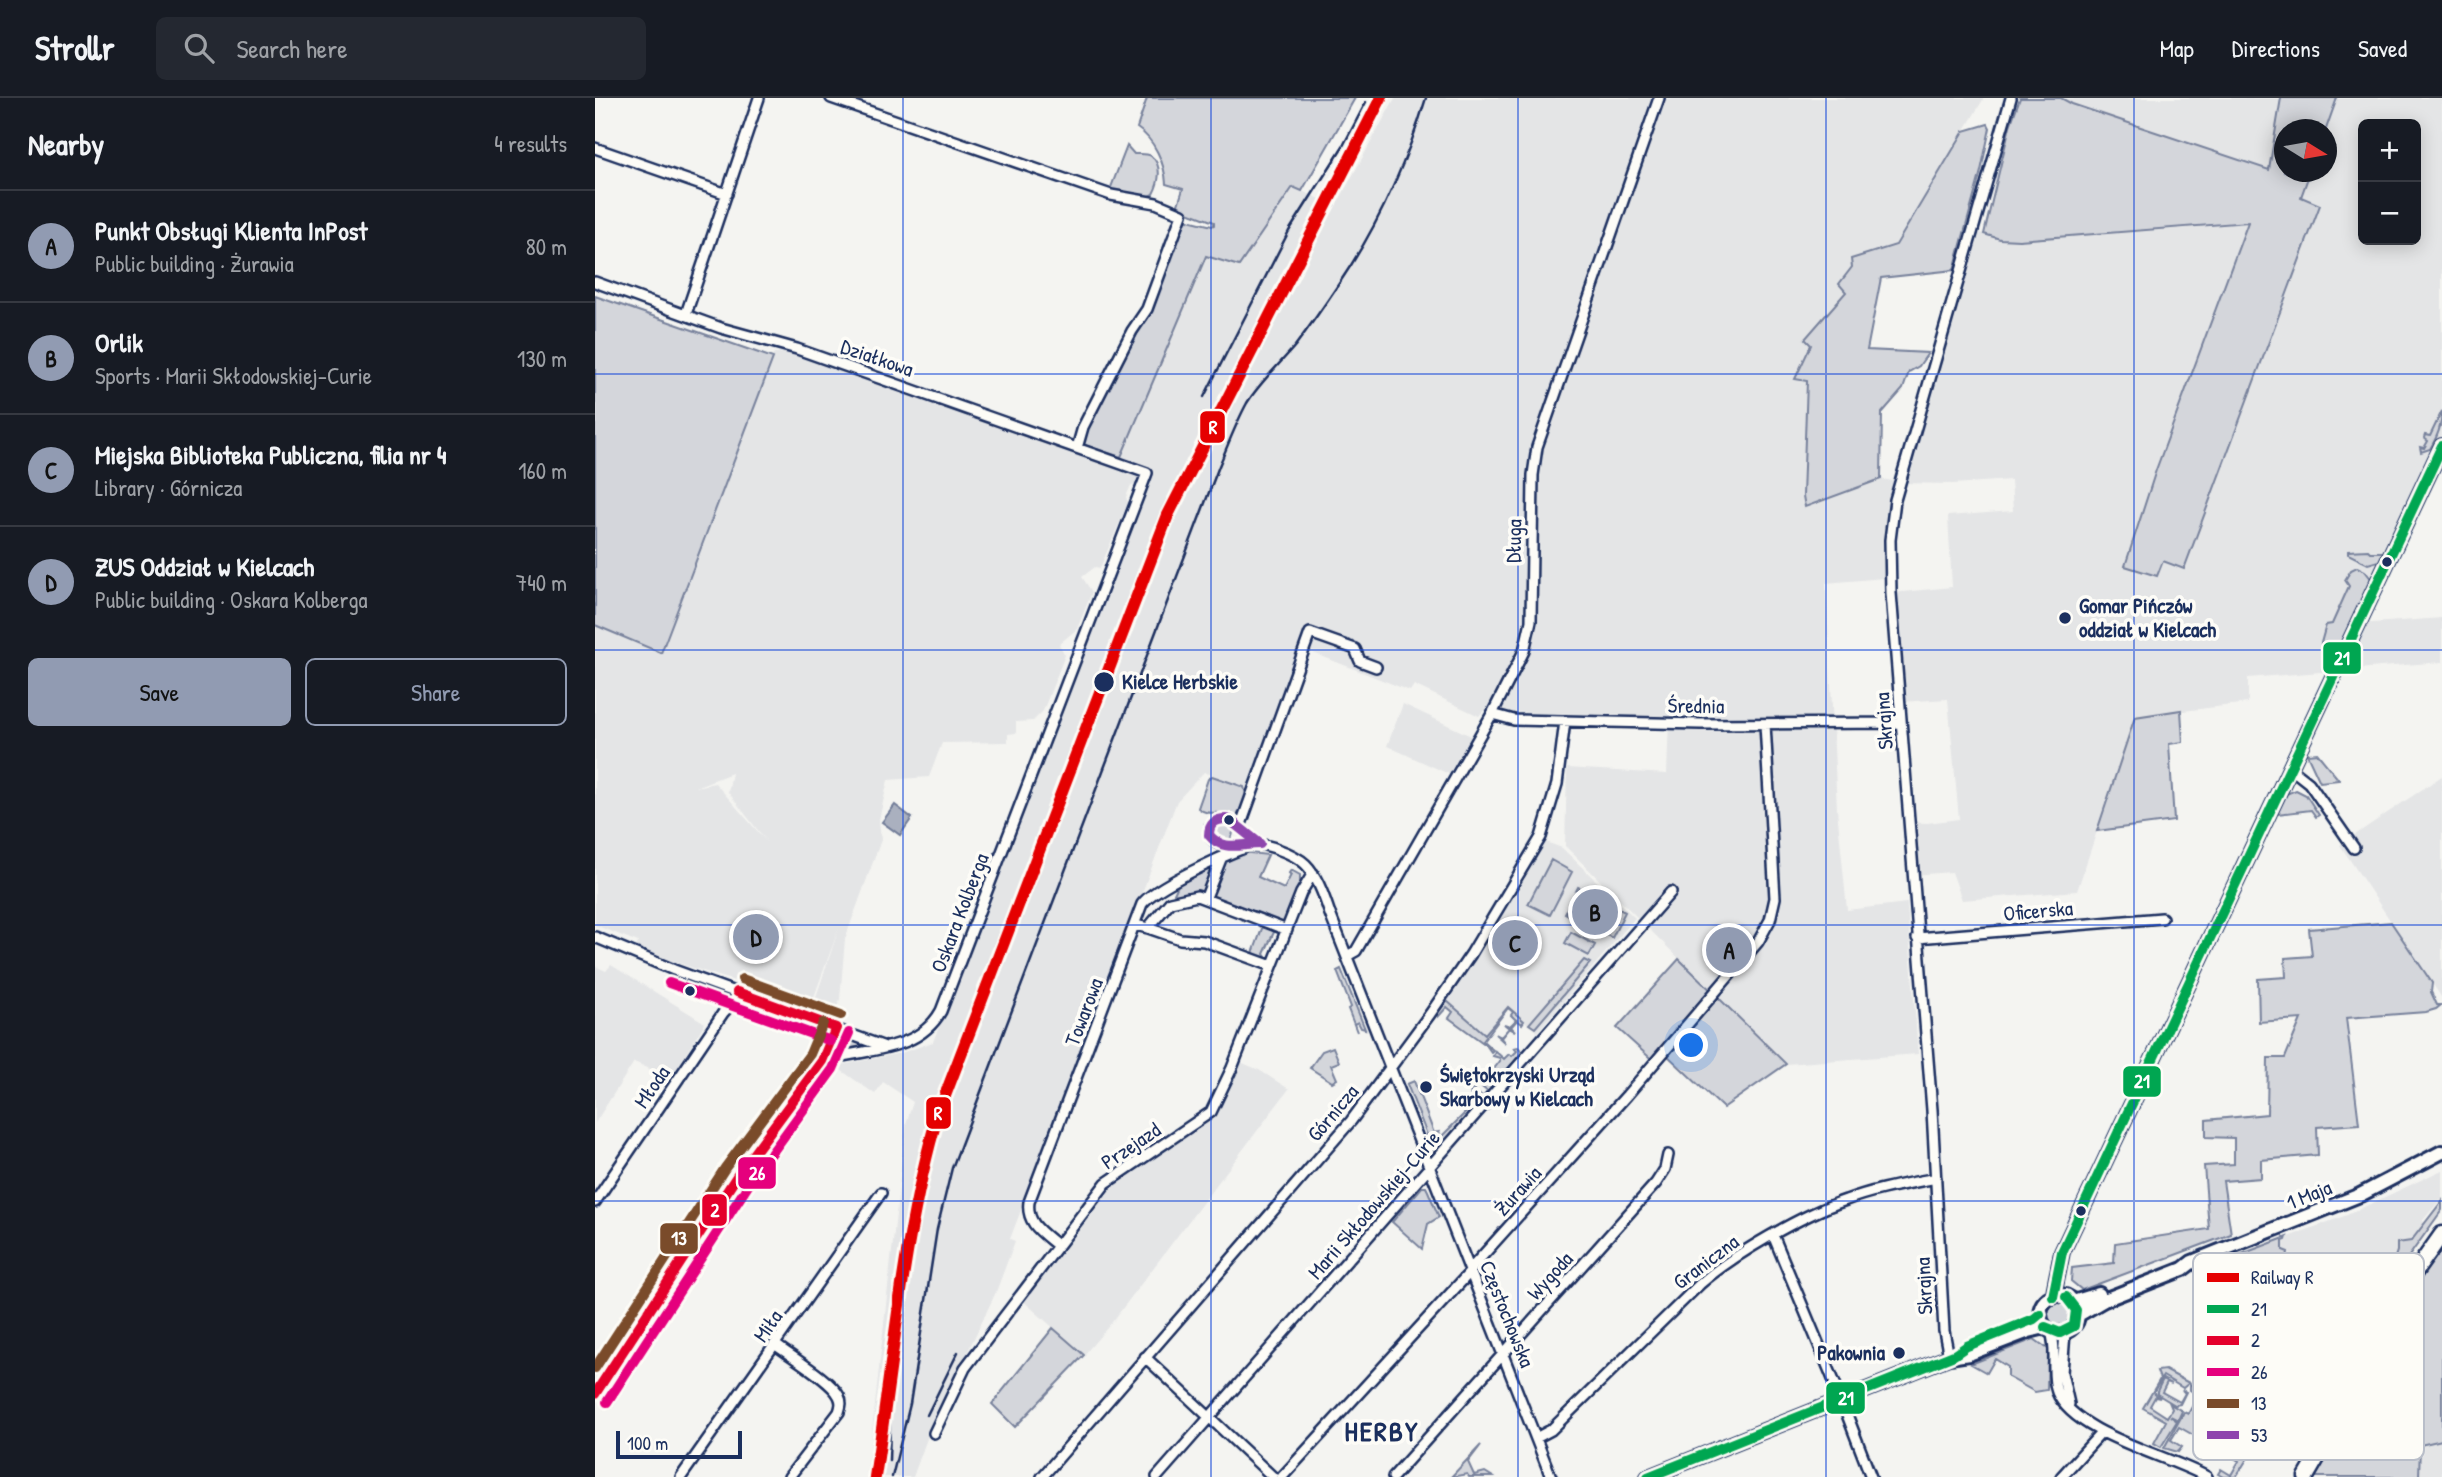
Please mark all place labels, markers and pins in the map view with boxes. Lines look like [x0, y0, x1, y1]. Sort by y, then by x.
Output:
unlabelled marker [2380, 555, 2394, 569]
place label: Gomar Pińczów oddział w Kielcach [2079, 591, 2216, 644]
marker: Gomar Pińczów oddział w Kielcach [2057, 610, 2073, 626]
place label: Kielce Herbskie [1122, 667, 1238, 696]
marker: Kielce Herbskie [1092, 670, 1116, 694]
unlabelled marker [1222, 813, 1236, 827]
pin: B [1572, 886, 1618, 938]
pin: D [733, 911, 779, 963]
pin: C [1492, 917, 1538, 969]
pin: A [1706, 924, 1752, 976]
unlabelled marker [683, 984, 697, 998]
place label: Świętokrzyski Urząd Skarbowy w Kielcach [1440, 1060, 1595, 1114]
marker: Świętokrzyski Urząd Skarbowy w Kielcach [1418, 1079, 1434, 1095]
unlabelled marker [2074, 1204, 2088, 1218]
place label: Pakownia [1817, 1338, 1886, 1367]
marker: Pakownia [1891, 1345, 1907, 1361]

